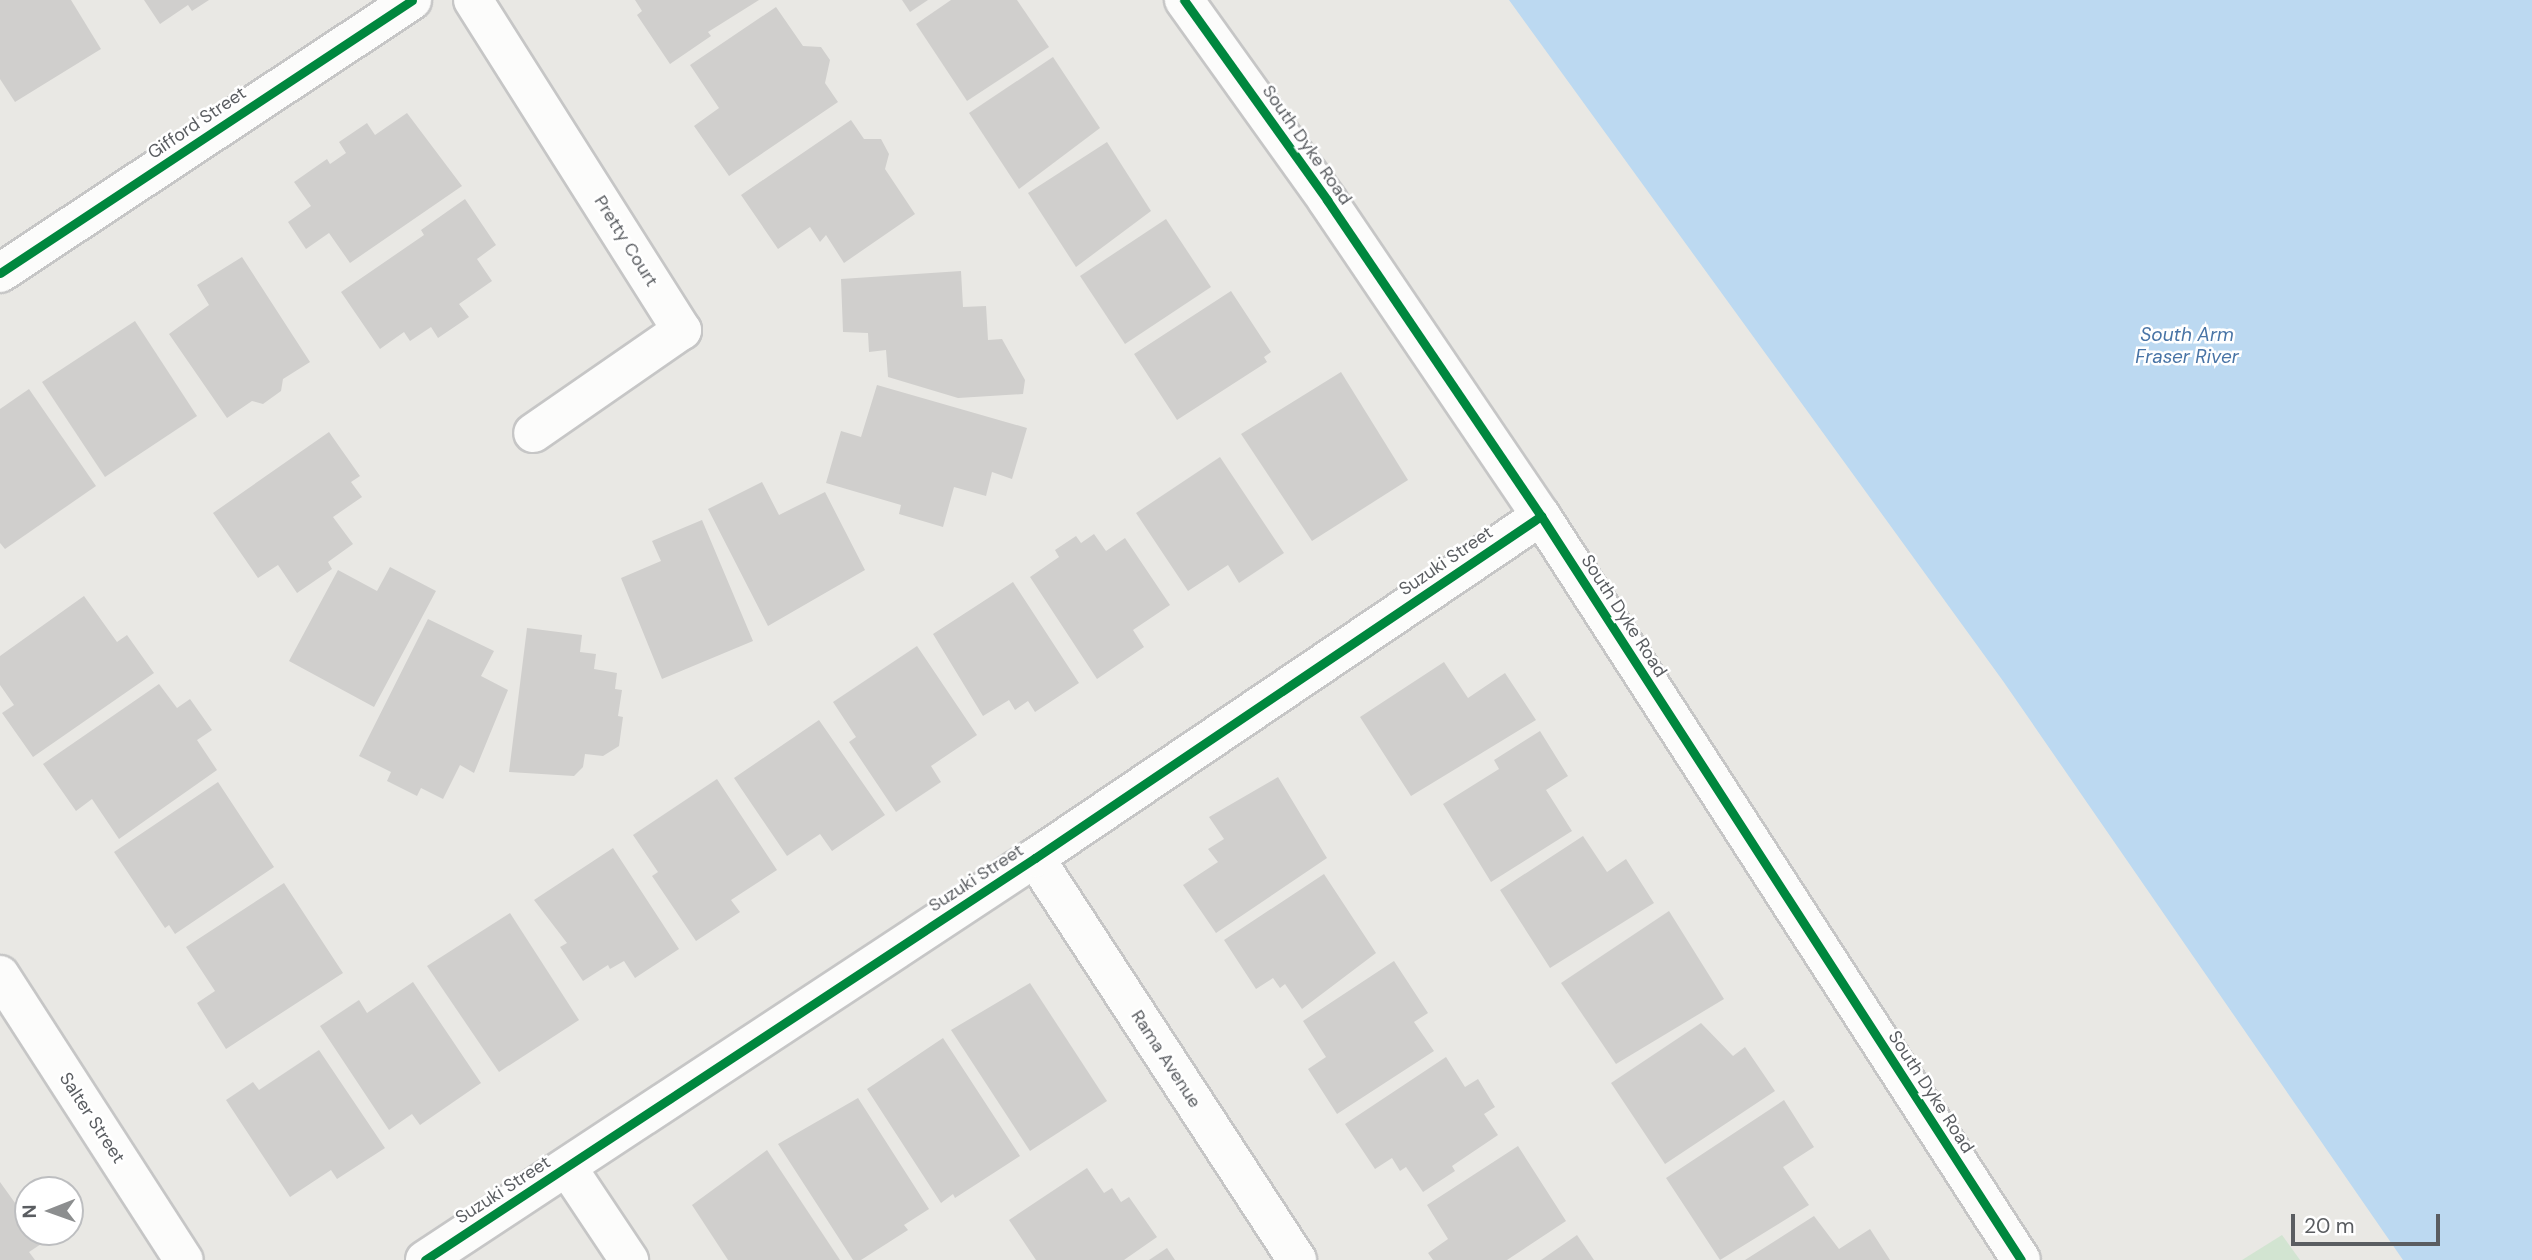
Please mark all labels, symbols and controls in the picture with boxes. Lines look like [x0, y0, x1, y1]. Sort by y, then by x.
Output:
street label: South Dyke Road [1258, 81, 1356, 209]
street label: Gifford Street [144, 82, 250, 164]
street label: Pretty Court [589, 192, 663, 290]
water label: South Arm Fraser River [2135, 324, 2239, 368]
street label: Suzuki Street [1395, 522, 1497, 600]
street label: South Dyke Road [1576, 551, 1672, 681]
street label: Suzuki Street [925, 839, 1027, 917]
street label: Rama Avenue [1126, 1006, 1206, 1112]
street label: South Dyke Road [1883, 1027, 1979, 1157]
street label: Salter Street [55, 1069, 129, 1167]
street label: Suzuki Street [452, 1151, 554, 1229]
north arrow [14, 1176, 84, 1246]
scale bar [2294, 1200, 2443, 1244]
text: N [17, 1204, 42, 1218]
text: 20 m [2304, 1212, 2355, 1240]

